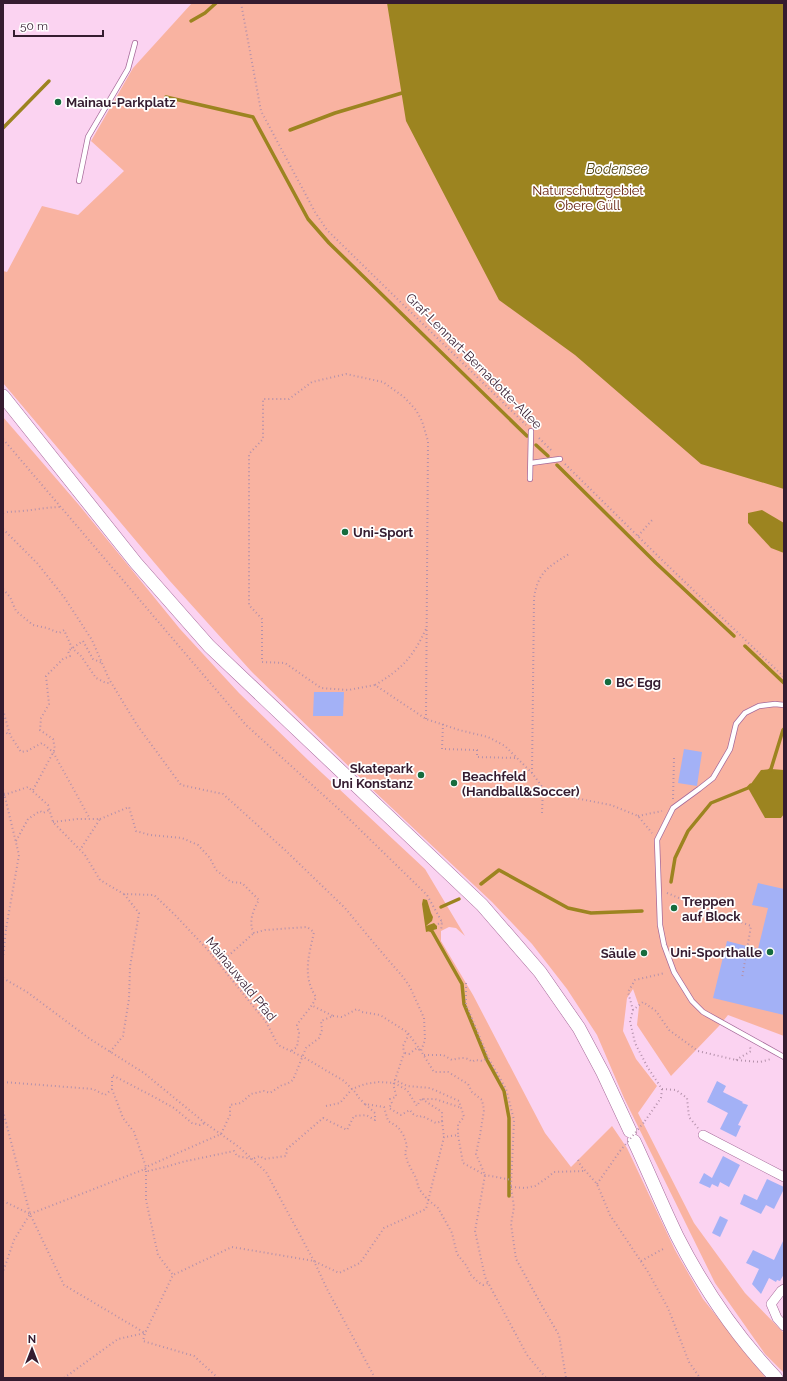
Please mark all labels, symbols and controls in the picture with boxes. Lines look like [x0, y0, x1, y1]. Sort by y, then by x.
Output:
scale bar [14, 12, 103, 38]
text: 50 m [20, 19, 48, 33]
place label: Mainau-Parkplatz [66, 95, 176, 110]
marker: Mainau-Parkplatz [53, 97, 63, 107]
water label: Bodensee [586, 161, 649, 177]
park label: Naturschutzgebiet Obere Güll [532, 183, 644, 213]
street label: Graf-Lennart-Bernadotte-Allee [403, 290, 545, 432]
place label: Uni-Sport [353, 525, 413, 540]
marker: Uni-Sport [340, 527, 350, 537]
place label: BC Egg [616, 675, 661, 690]
marker: BC Egg [603, 677, 613, 687]
place label: Skatepark Uni Konstanz [332, 761, 414, 791]
place label: Beachfeld (Handball&Soccer) [462, 769, 580, 799]
marker: Skatepark Uni Konstanz [416, 770, 426, 780]
marker: Beachfeld (Handball&Soccer) [449, 778, 459, 788]
place label: Treppen auf Block [682, 894, 741, 924]
marker: Treppen auf Block [669, 903, 679, 913]
street label: Mainauwald Pfad [203, 934, 279, 1024]
place label: Uni-Sporthalle [670, 945, 762, 960]
place label: Säule [601, 946, 636, 961]
marker: Uni-Sporthalle [765, 947, 775, 957]
marker: Säule [639, 948, 649, 958]
north arrow [12, 1329, 52, 1369]
text: N [28, 1333, 36, 1346]

